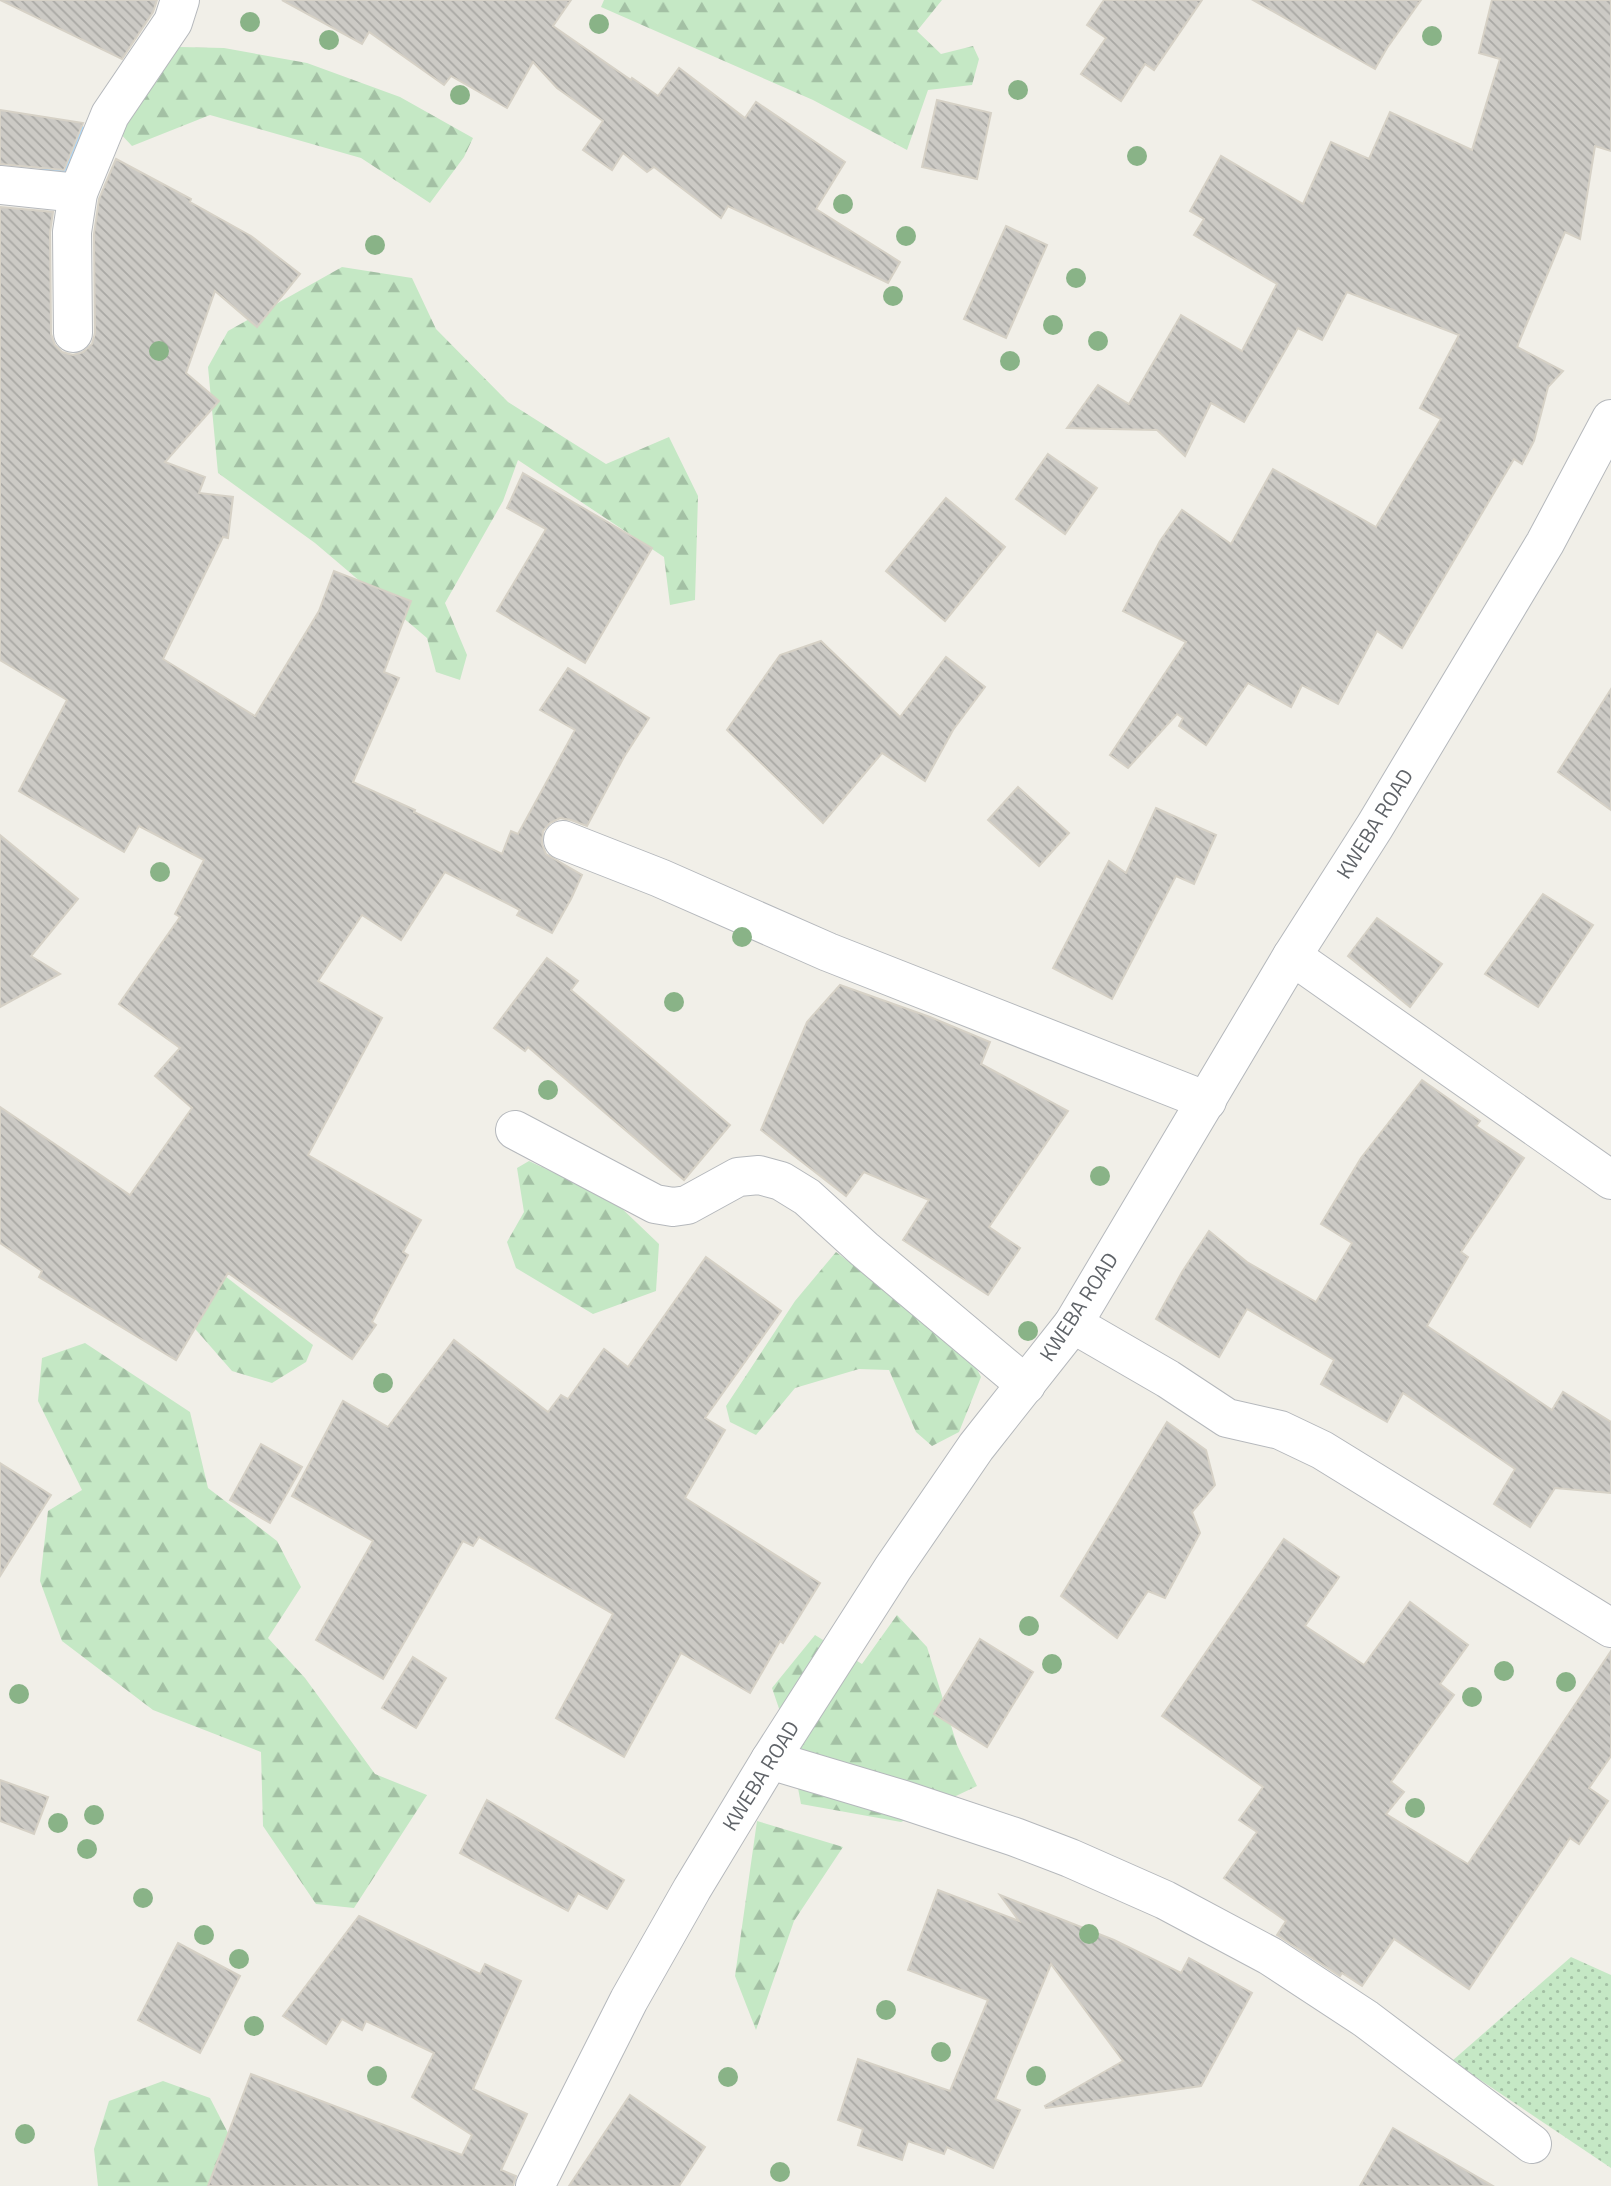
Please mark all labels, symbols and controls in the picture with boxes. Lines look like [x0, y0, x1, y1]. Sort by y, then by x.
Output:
street label: KWEBA ROAD [1328, 762, 1421, 885]
street label: KWEBA ROAD [1031, 1245, 1126, 1367]
street label: KWEBA ROAD [714, 1714, 807, 1837]

